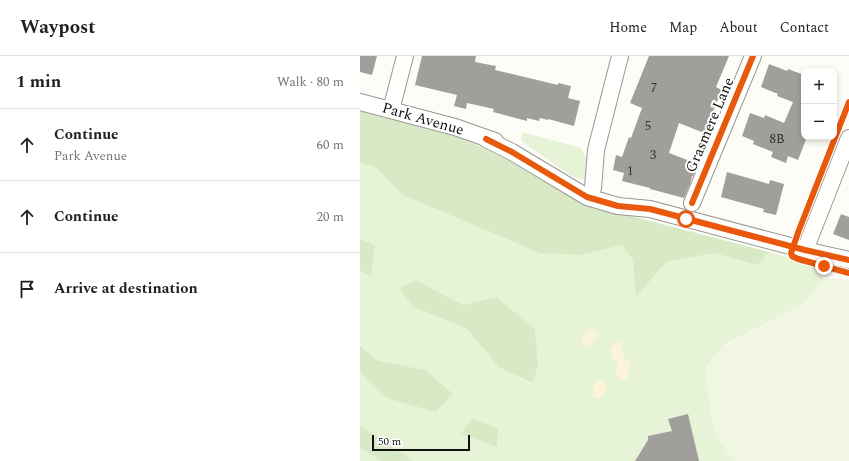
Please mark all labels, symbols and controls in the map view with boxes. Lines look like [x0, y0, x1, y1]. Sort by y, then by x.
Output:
text: Waypost [20, 13, 96, 42]
text: Home [609, 17, 647, 38]
text: Map [669, 17, 697, 38]
text: About [719, 17, 758, 38]
text: Contact [780, 17, 829, 38]
map controls [801, 68, 837, 140]
button: + [801, 68, 837, 104]
text: 1 min [16, 69, 61, 95]
text: Walk · 80 m [277, 72, 344, 92]
street label: Grasmere Lane [680, 74, 740, 176]
house number: 7 [651, 78, 657, 98]
street label: Park Avenue [379, 96, 467, 142]
button: − [801, 104, 837, 140]
house number: 5 [645, 116, 651, 136]
text: Continue [54, 123, 119, 146]
house number: 8B [769, 129, 785, 149]
icon: ahead [16, 134, 38, 156]
text: 60 m [317, 135, 344, 155]
house number: 3 [650, 145, 657, 165]
text: Park Avenue [54, 146, 127, 166]
house number: 1 [627, 161, 633, 181]
text: Continue [54, 205, 119, 228]
icon: ahead [16, 206, 38, 228]
text: 20 m [317, 207, 344, 227]
route start [677, 210, 695, 228]
route end [815, 257, 833, 275]
text: Arrive at destination [54, 277, 198, 300]
icon: arrive [16, 278, 38, 300]
scale bar [372, 433, 470, 452]
text: 50 m [378, 433, 401, 450]

